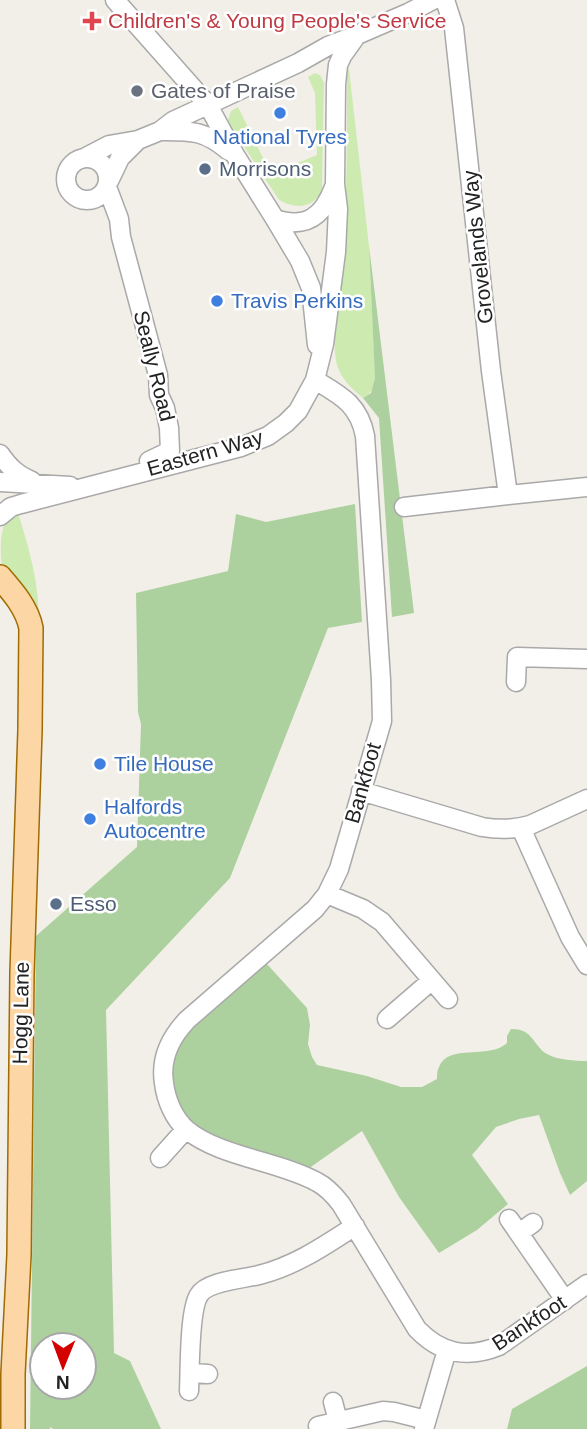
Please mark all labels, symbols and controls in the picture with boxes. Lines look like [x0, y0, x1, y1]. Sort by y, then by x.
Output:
place label: Children's & Young People's Service [108, 9, 446, 32]
marker: Children's & Young People's Service [82, 11, 102, 31]
place label: Gates of Praise [151, 79, 296, 102]
marker: Gates of Praise [129, 83, 145, 99]
marker: National Tyres [272, 105, 288, 121]
place label: National Tyres [213, 125, 347, 148]
place label: Morrisons [219, 157, 311, 180]
marker: Morrisons [197, 161, 213, 177]
street label: Grovelands Way [458, 169, 497, 325]
place label: Travis Perkins [231, 289, 363, 312]
marker: Travis Perkins [209, 293, 225, 309]
street label: Seally Road [130, 308, 179, 424]
street label: Eastern Way [144, 425, 266, 480]
street label: Bankfoot [340, 740, 385, 826]
place label: Tile House [114, 752, 214, 775]
marker: Tile House [92, 756, 108, 772]
place label: Halfords Autocentre [104, 795, 206, 842]
marker: Halfords Autocentre [82, 811, 98, 827]
place label: Esso [70, 892, 117, 915]
marker: Esso [48, 896, 64, 912]
street label: Hogg Lane [8, 961, 33, 1065]
street label: Bankfoot [488, 1290, 570, 1355]
north arrow [28, 1331, 98, 1401]
text: N [56, 1372, 70, 1393]

